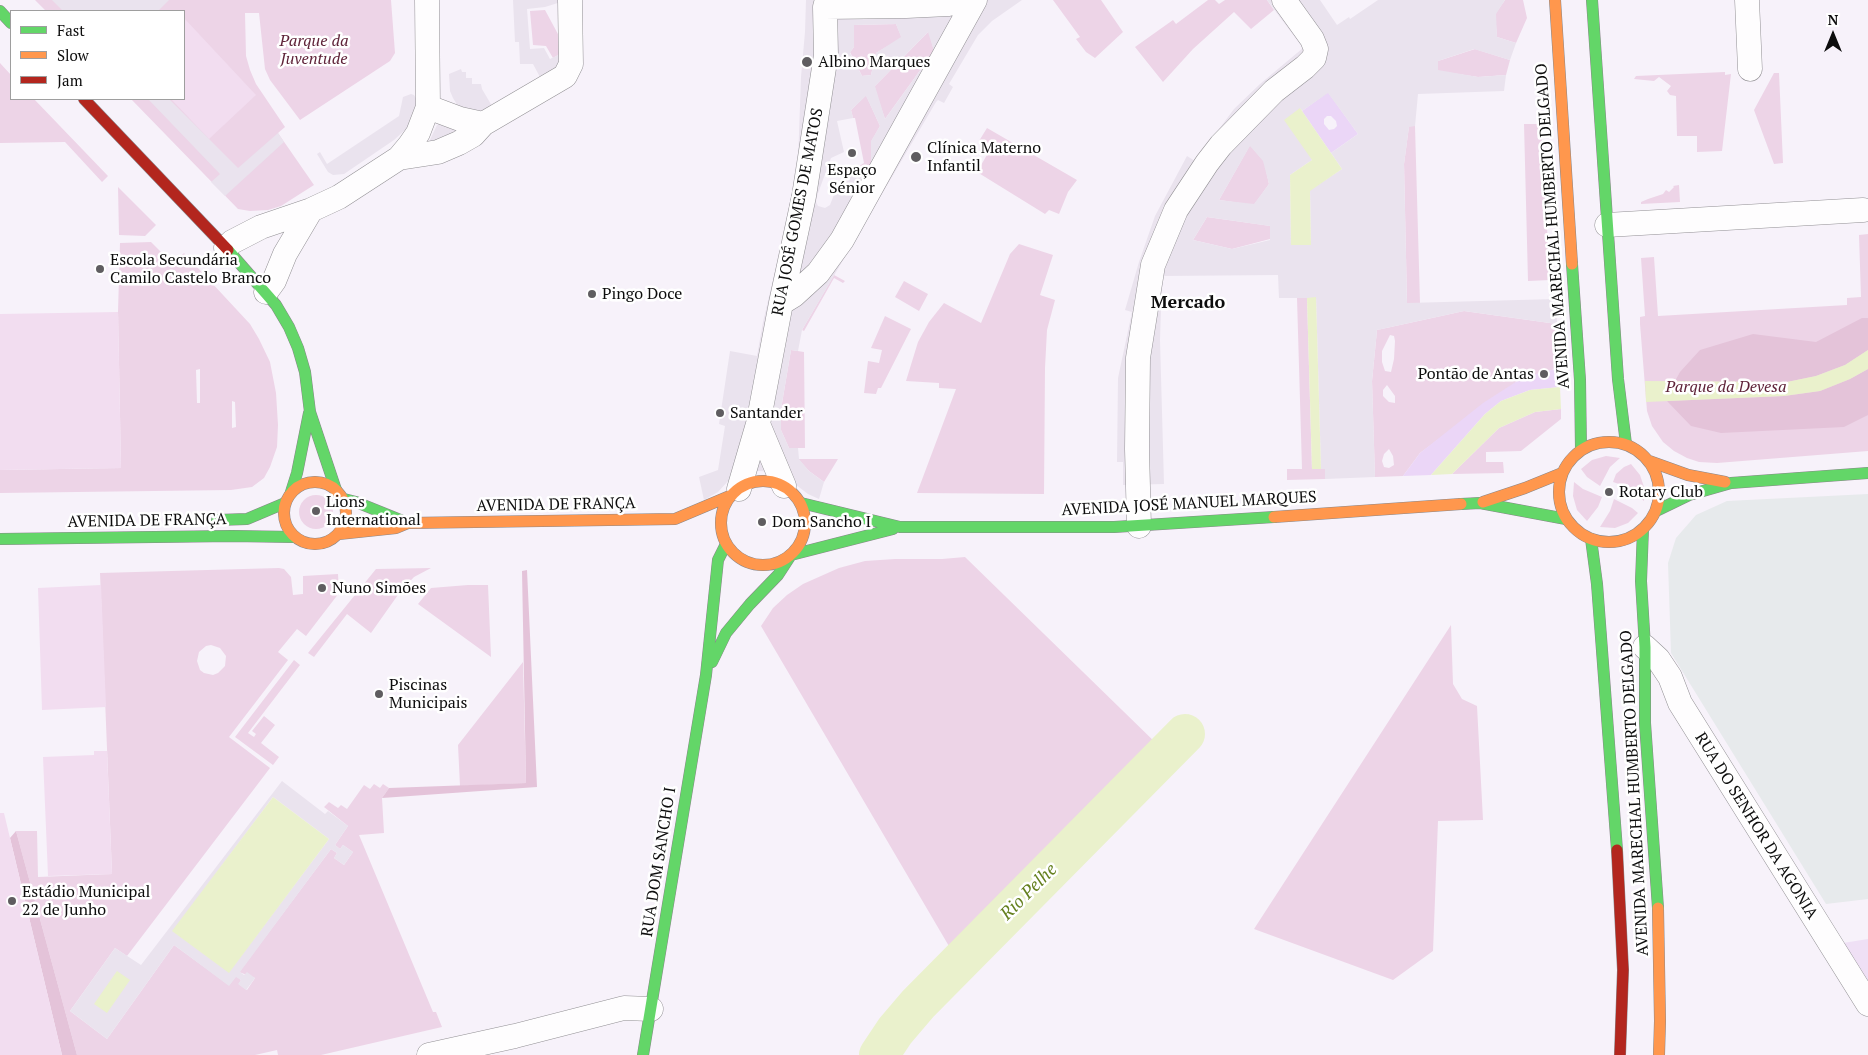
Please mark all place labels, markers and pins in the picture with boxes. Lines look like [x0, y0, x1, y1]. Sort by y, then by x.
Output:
place label: Albino Marques [818, 52, 931, 72]
marker: Albino Marques [800, 55, 814, 69]
place label: Clínica Materno Infantil [927, 138, 1041, 176]
marker: Espaço Sénior [846, 147, 858, 159]
marker: Clínica Materno Infantil [909, 150, 923, 164]
place label: Espaço Sénior [827, 160, 877, 198]
place label: Escola Secundária Camilo Castelo Branco [110, 250, 271, 288]
marker: Escola Secundária Camilo Castelo Branco [94, 263, 106, 275]
place label: Pingo Doce [602, 284, 682, 304]
marker: Pingo Doce [586, 288, 598, 300]
place label: Pontão de Antas [1418, 364, 1534, 384]
marker: Pontão de Antas [1538, 368, 1550, 380]
place label: Santander [730, 403, 803, 423]
marker: Santander [714, 407, 726, 419]
place label: Rotary Club [1619, 482, 1703, 502]
marker: Rotary Club [1603, 486, 1615, 498]
place label: Lions International [326, 492, 421, 530]
marker: Lions International [310, 505, 322, 517]
place label: Dom Sancho I [772, 512, 871, 532]
marker: Dom Sancho I [756, 516, 768, 528]
place label: Nuno Simões [332, 578, 426, 598]
marker: Nuno Simões [316, 582, 328, 594]
place label: Piscinas Municipais [389, 675, 468, 713]
marker: Piscinas Municipais [373, 688, 385, 700]
place label: Estádio Municipal 22 de Junho [22, 882, 150, 920]
marker: Estádio Municipal 22 de Junho [6, 895, 18, 907]

